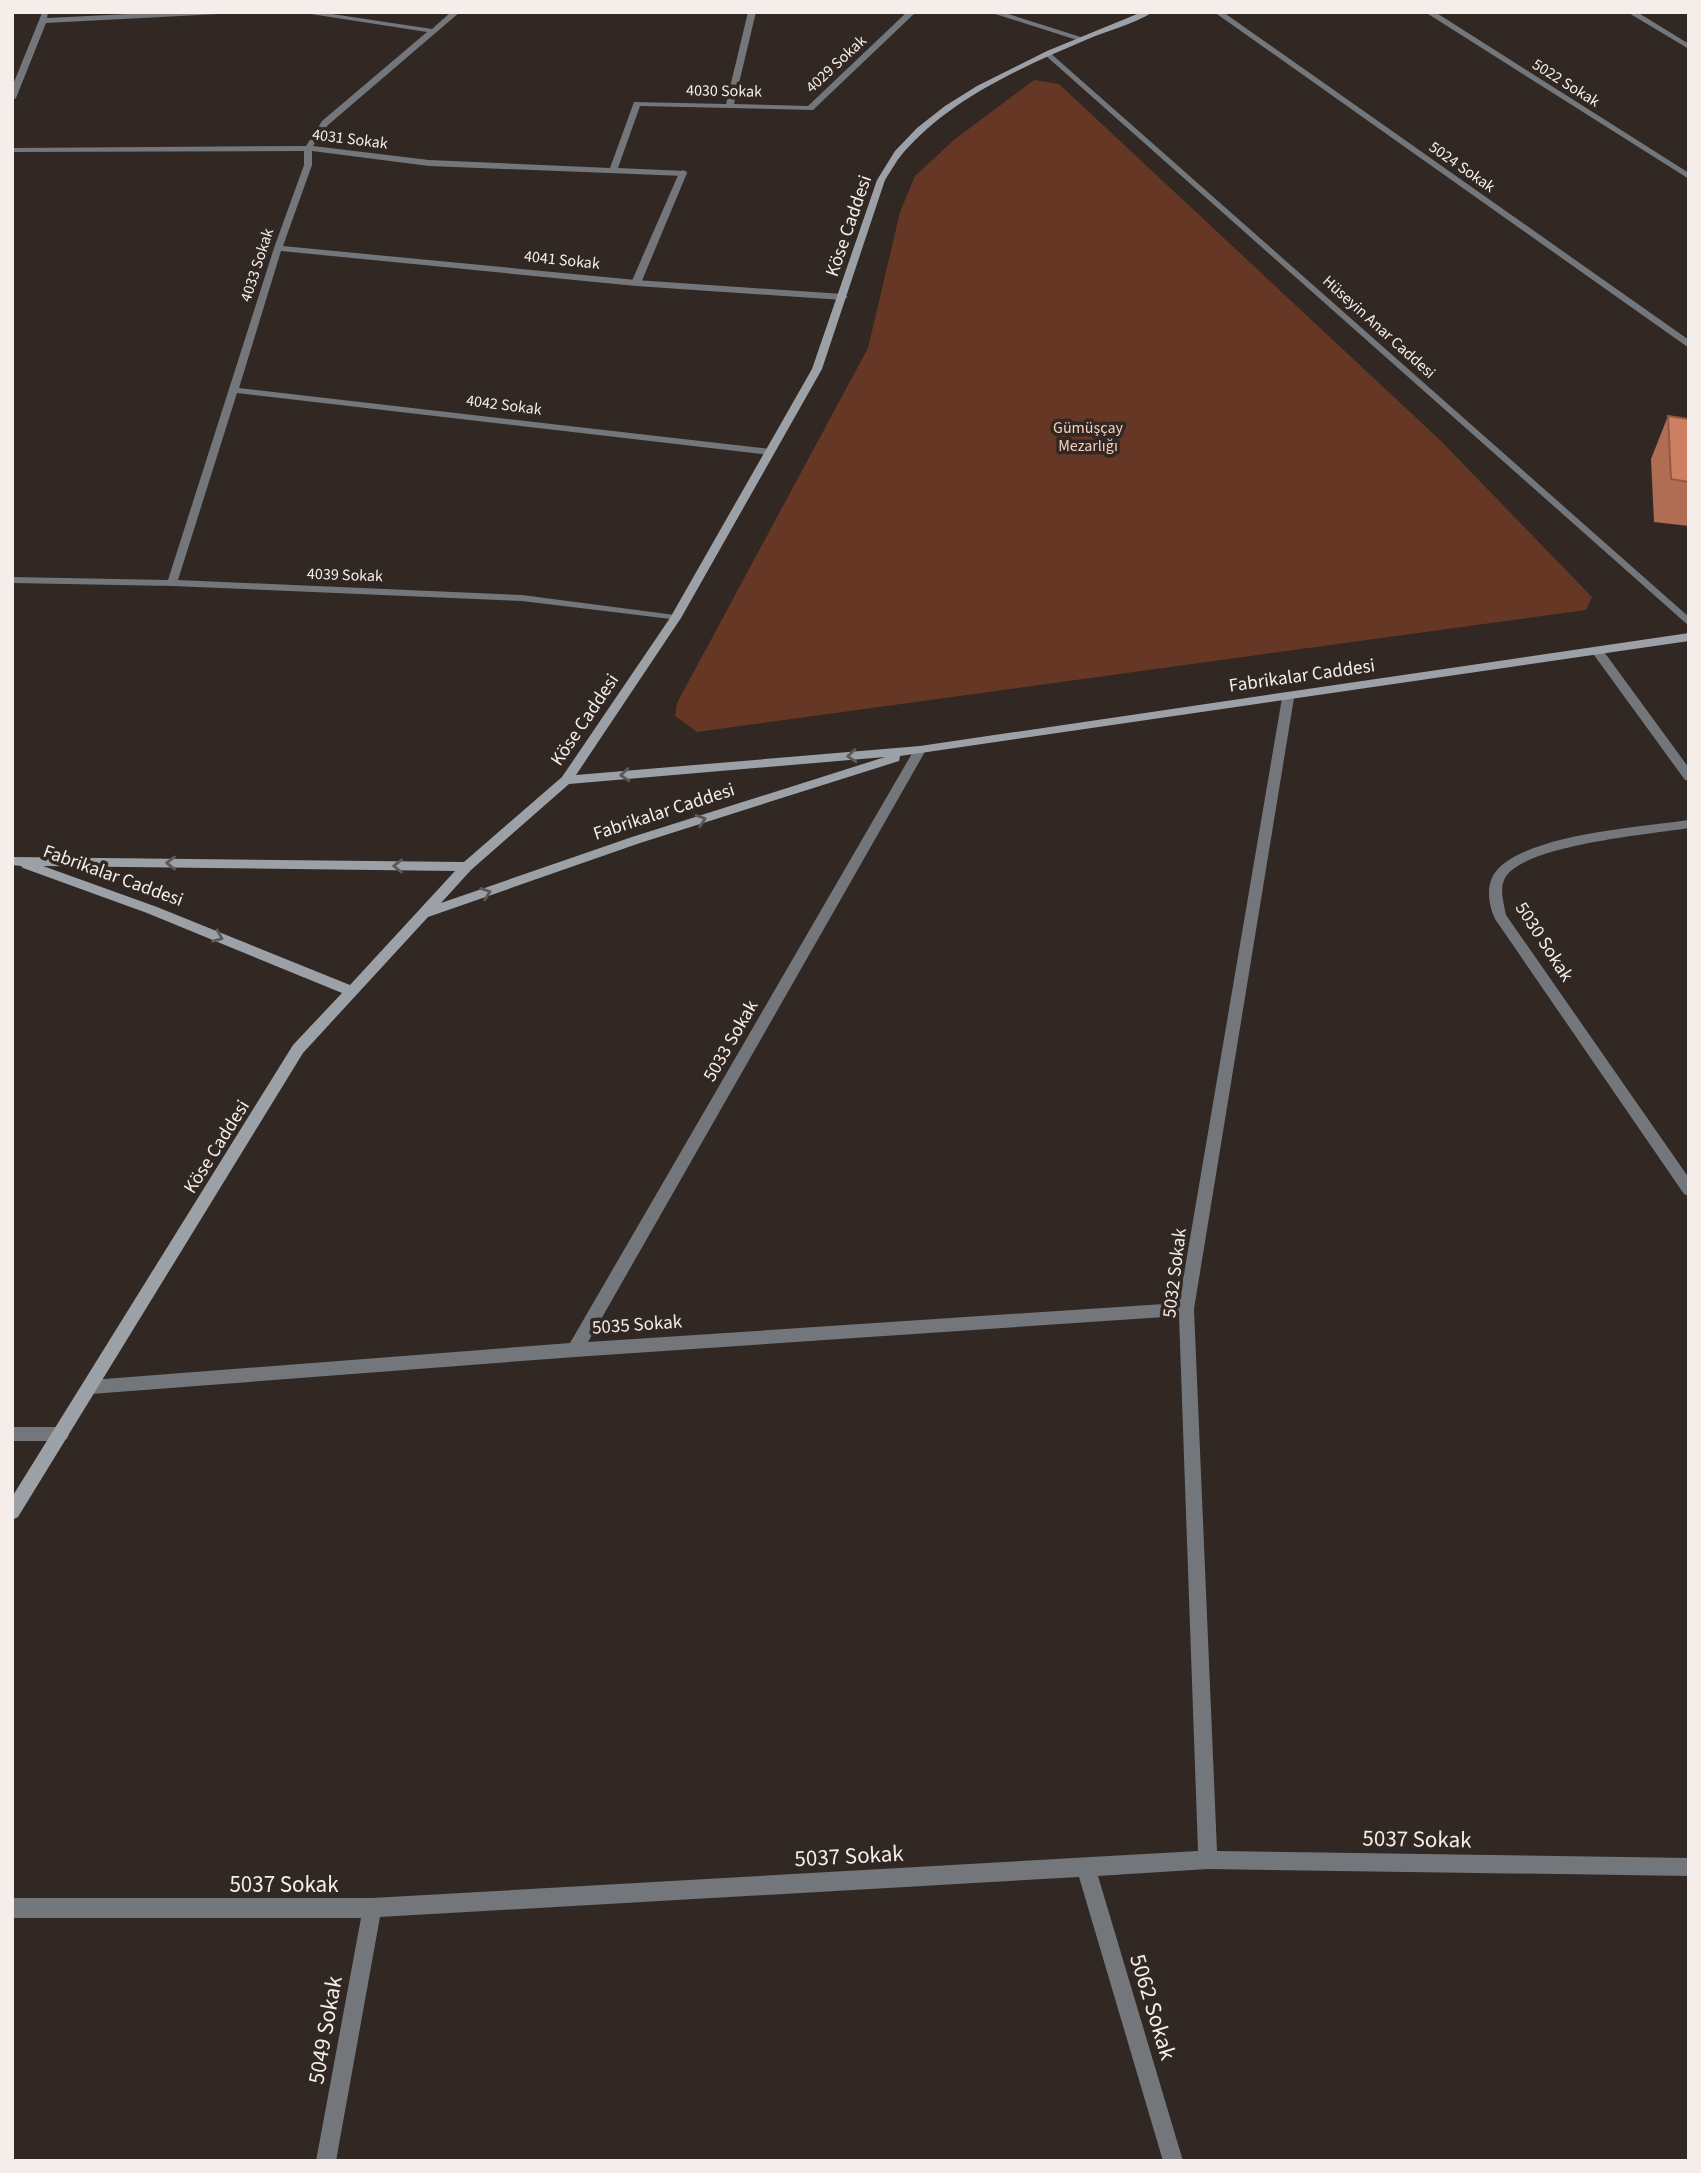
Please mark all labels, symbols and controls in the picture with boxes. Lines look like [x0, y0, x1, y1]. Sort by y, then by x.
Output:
street label: 4029 Sokak [801, 30, 871, 98]
street label: 5022 Sokak [1528, 54, 1604, 112]
street label: 4030 Sokak [686, 79, 762, 103]
street label: 4031 Sokak [311, 123, 389, 155]
street label: 5024 Sokak [1425, 136, 1499, 198]
street label: Köse Caddesi [819, 172, 879, 280]
street label: 4033 Sokak [235, 225, 279, 305]
street label: 4041 Sokak [523, 245, 601, 275]
street label: Hüseyin Anar Caddesi [1318, 270, 1440, 384]
street label: 4042 Sokak [465, 389, 543, 421]
park label: Gümüşçay Mezarlığı [1053, 417, 1123, 457]
street label: 4039 Sokak [307, 563, 383, 587]
street label: Fabrikalar Caddesi [1227, 652, 1377, 700]
street label: Köse Caddesi [544, 669, 626, 771]
one-way arrow [846, 748, 857, 763]
one-way arrow [620, 767, 631, 782]
street label: Fabrikalar Caddesi [590, 776, 738, 848]
one-way arrow [695, 813, 707, 828]
street label: Fabrikalar Caddesi [39, 838, 187, 914]
one-way arrow [165, 855, 176, 871]
one-way arrow [393, 858, 403, 874]
one-way arrow [479, 887, 491, 901]
street label: 5030 Sokak [1508, 897, 1580, 988]
one-way arrow [211, 928, 223, 942]
street label: 5033 Sokak [697, 995, 766, 1087]
street label: Köse Caddesi [177, 1095, 257, 1199]
street label: 5032 Sokak [1156, 1226, 1194, 1319]
street label: 5035 Sokak [591, 1308, 684, 1342]
street label: 5037 Sokak [1362, 1822, 1472, 1856]
street label: 5037 Sokak [794, 1837, 905, 1875]
street label: 5037 Sokak [229, 1868, 339, 1901]
street label: 5062 Sokak [1121, 1950, 1185, 2065]
street label: 5049 Sokak [299, 1973, 351, 2087]

